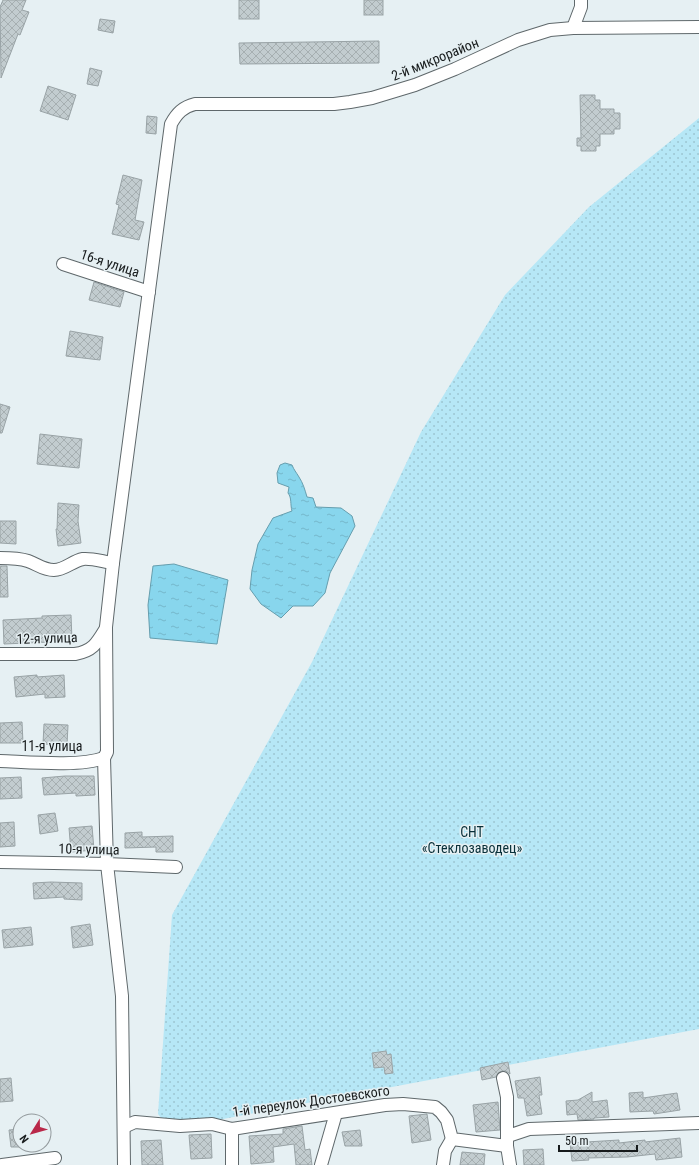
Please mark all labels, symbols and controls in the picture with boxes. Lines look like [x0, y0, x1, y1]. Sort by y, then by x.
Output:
street label: 2-й микрорайон [389, 34, 481, 84]
street label: 16-я улица [78, 246, 142, 280]
street label: 12-я улица [16, 629, 78, 647]
street label: 11-я улица [21, 738, 83, 754]
park label: СНТ «Стеклозаводец» [422, 824, 522, 856]
street label: 10-я улица [58, 840, 120, 858]
street label: 1-й переулок Достоевского [231, 1082, 391, 1120]
north arrow [12, 1113, 52, 1153]
scale bar [559, 1127, 637, 1153]
text: N [17, 1132, 32, 1145]
text: 50 m [565, 1134, 589, 1148]

